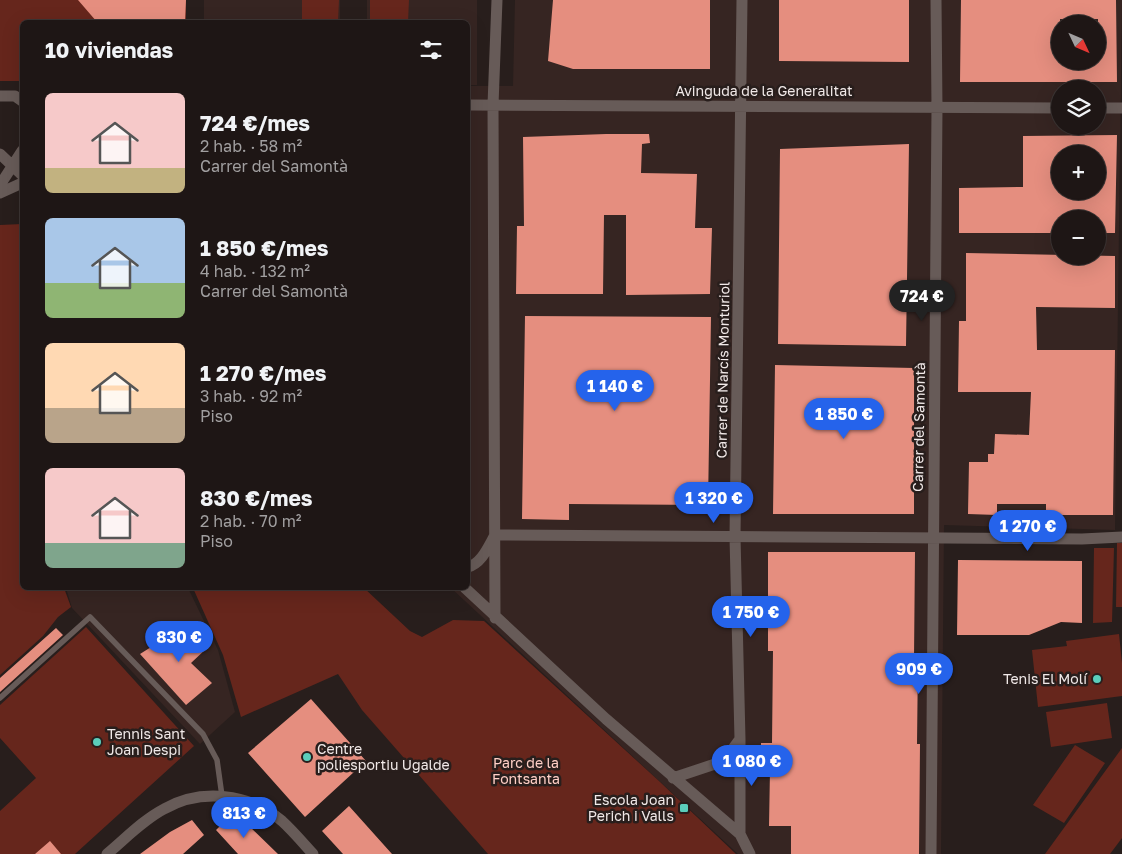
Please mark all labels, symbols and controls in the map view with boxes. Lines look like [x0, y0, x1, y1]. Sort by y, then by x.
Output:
north arrow [1051, 15, 1106, 70]
map controls [1051, 15, 1106, 265]
icon: filters [417, 36, 445, 64]
text: 10 viviendas [45, 37, 173, 63]
button: layers [1051, 80, 1106, 135]
street label: Avinguda de la Generalitat [675, 82, 853, 99]
text: 724 €/mes [200, 110, 310, 136]
icon: home [85, 113, 145, 173]
text: 2 hab. · 58 m² [200, 136, 302, 156]
button: + [1051, 145, 1106, 200]
text: Carrer del Samontà [200, 156, 348, 176]
button: − [1051, 210, 1106, 265]
text: 1 850 €/mes [200, 235, 329, 261]
icon: home [85, 238, 145, 298]
text: 4 hab. · 132 m² [200, 261, 310, 281]
pin: 724 € [887, 280, 957, 322]
text: Carrer del Samontà [200, 281, 348, 301]
street label: Carrer de Narcís Monturiol [712, 281, 733, 459]
text: 724 € [900, 286, 944, 306]
text: 1 270 €/mes [200, 360, 327, 386]
street label: Carrer del Samontà [909, 362, 928, 492]
icon: home [85, 363, 145, 423]
pin: 1 140 € [569, 370, 661, 412]
text: 1 140 € [587, 376, 643, 396]
text: 3 hab. · 92 m² [200, 386, 302, 406]
pin: 1 850 € [798, 398, 890, 440]
text: 1 850 € [815, 404, 873, 424]
text: Piso [200, 406, 233, 426]
pin: 1 320 € [668, 482, 760, 524]
text: 830 €/mes [200, 485, 313, 511]
icon: home [85, 488, 145, 548]
text: 1 320 € [685, 488, 743, 508]
pin: 1 270 € [982, 510, 1074, 552]
text: 2 hab. · 70 m² [200, 511, 302, 531]
text: 1 270 € [1000, 516, 1056, 536]
text: Piso [200, 531, 233, 551]
pin: 1 750 € [705, 596, 797, 638]
text: 1 750 € [723, 602, 779, 622]
pin: 830 € [144, 620, 214, 663]
text: 830 € [156, 627, 202, 647]
pin: 909 € [884, 652, 954, 695]
text: 909 € [896, 659, 942, 679]
place label: Tenis El Molí [1003, 670, 1088, 687]
marker: Tenis El Molí [1091, 673, 1103, 685]
place label: Tennis Sant Joan Despi [107, 725, 185, 758]
marker: Tennis Sant Joan Despi [91, 736, 103, 748]
place label: Centre poliesportiu Ugalde [317, 740, 450, 773]
pin: 1 080 € [706, 744, 798, 787]
marker: Centre poliesportiu Ugalde [301, 751, 313, 763]
text: 1 080 € [723, 751, 781, 771]
park label: Parc de la Fontsanta [492, 754, 560, 787]
place label: Escola Joan Perich i Valls [588, 791, 674, 824]
pin: 813 € [209, 796, 279, 839]
marker: Escola Joan Perich i Valls [678, 802, 690, 814]
text: 813 € [222, 803, 266, 823]

